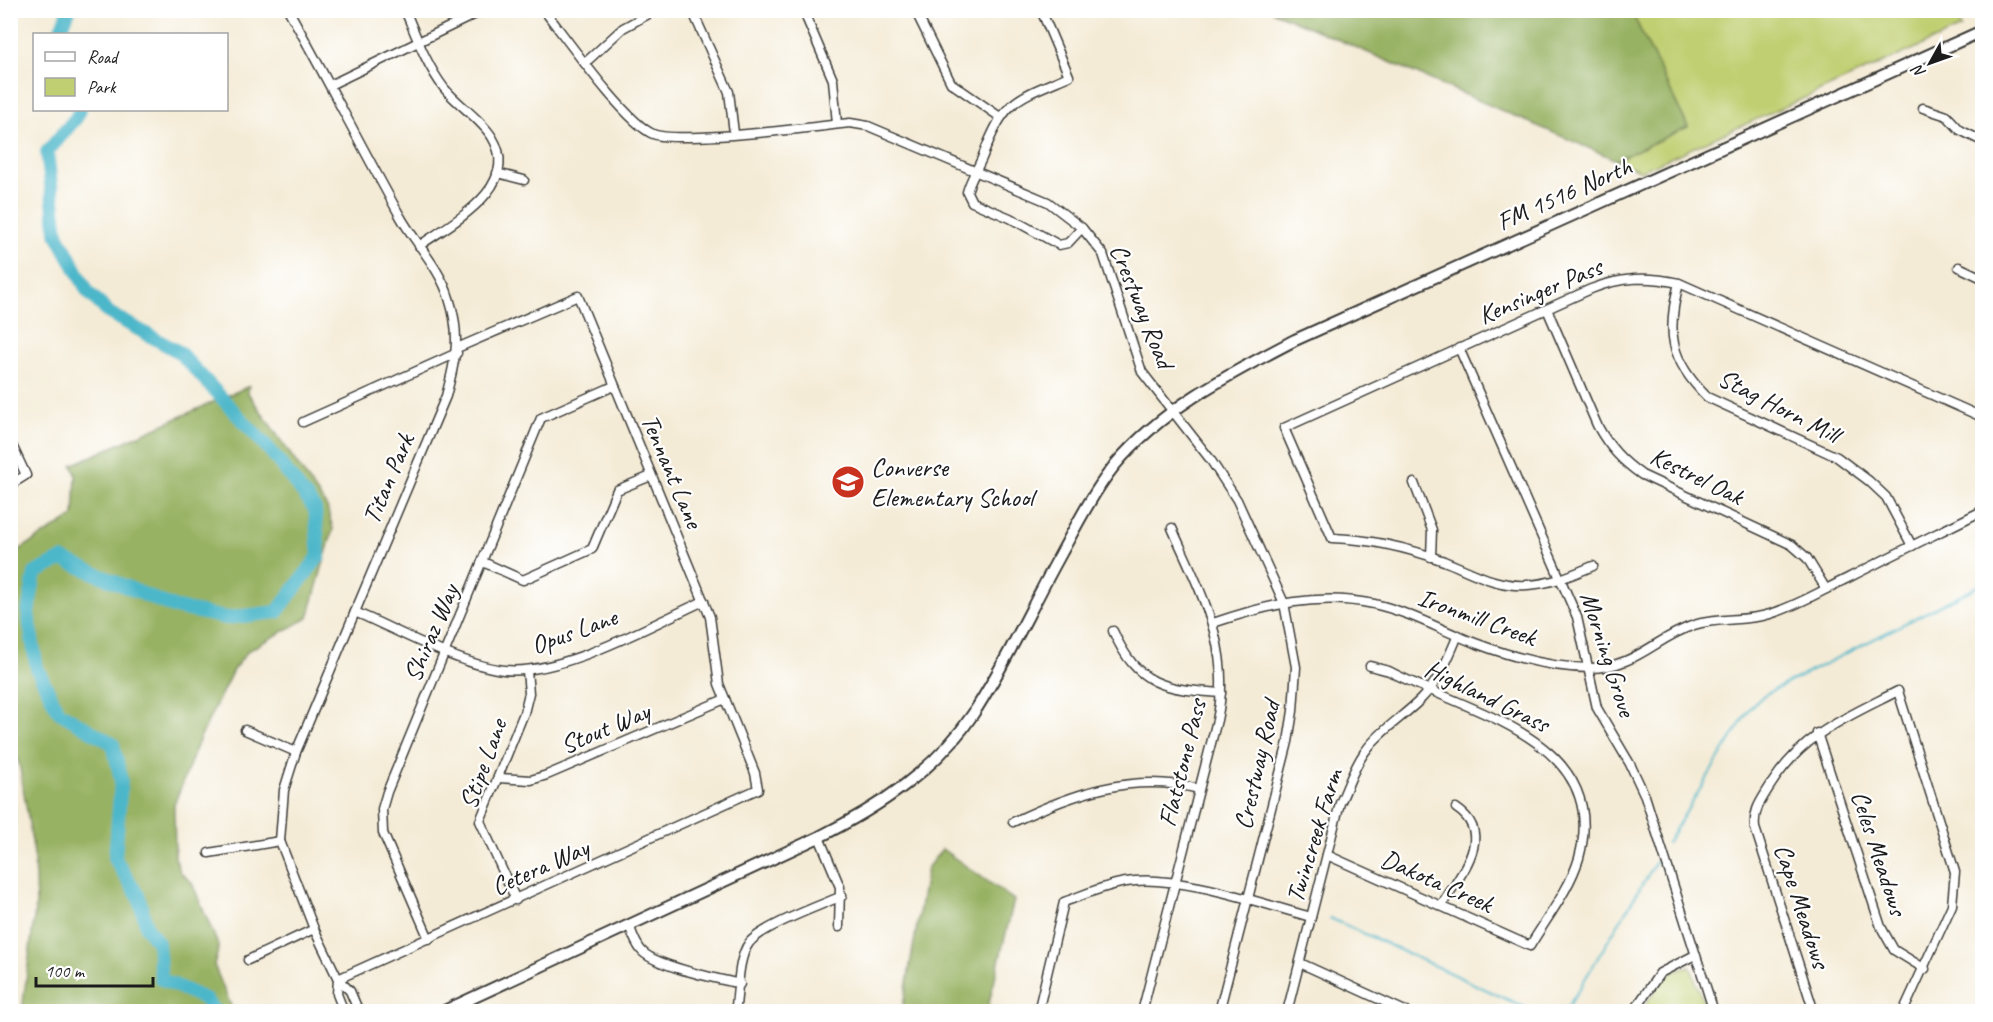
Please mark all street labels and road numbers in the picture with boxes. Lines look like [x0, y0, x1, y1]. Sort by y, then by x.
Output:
street label: FM 1516 North [1492, 149, 1638, 238]
street label: Crestway Road [1102, 239, 1183, 376]
street label: Kensinger Pass [1473, 249, 1609, 332]
street label: Stag Horn Mill [1713, 361, 1849, 453]
street label: Tennant Lane [633, 409, 712, 535]
street label: Titan Park [354, 427, 423, 529]
street label: Kestrel Oak [1645, 439, 1750, 513]
street label: Shiraz Way [396, 577, 467, 687]
street label: Ironmill Creek [1414, 580, 1543, 654]
street label: Morning Grove [1572, 587, 1644, 723]
street label: Opus Lane [526, 600, 623, 662]
street label: Highland Grass [1419, 652, 1556, 741]
street label: Stout Way [555, 694, 657, 761]
street label: Flatstone Pass [1150, 694, 1214, 830]
street label: Crestway Road [1226, 694, 1289, 833]
street label: Stipe Lane [452, 712, 515, 813]
street label: Twincreek Farm [1278, 763, 1351, 907]
street label: Celes Meadows [1843, 786, 1915, 922]
street label: Cetera Way [486, 830, 596, 903]
street label: Cape Meadows [1766, 840, 1838, 974]
street label: Dakota Creek [1376, 842, 1500, 921]

